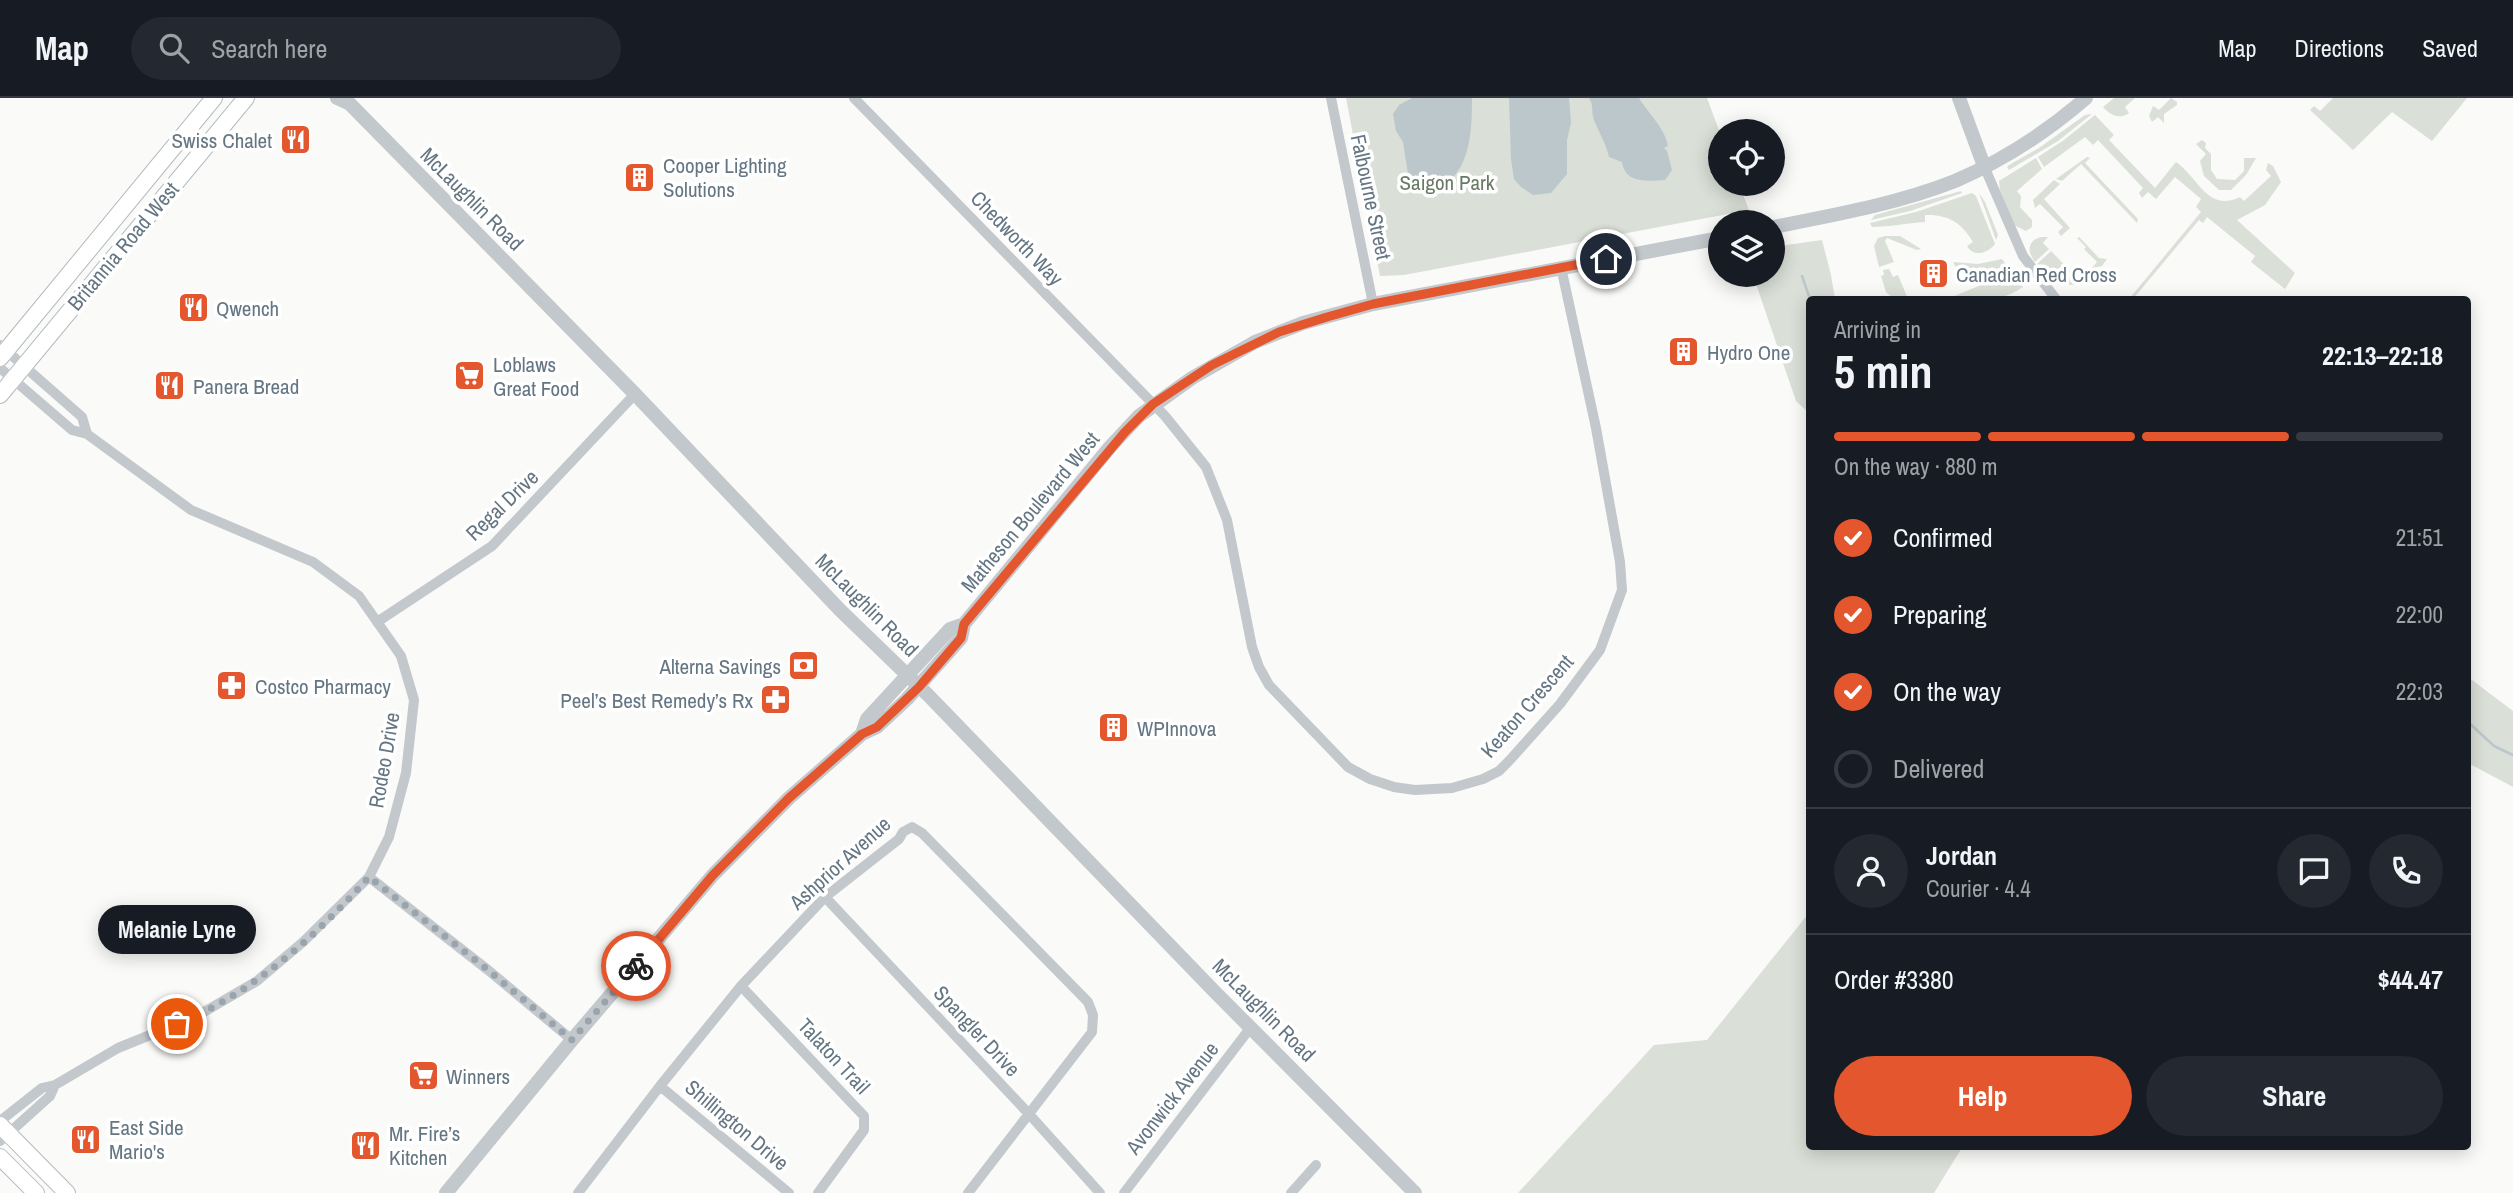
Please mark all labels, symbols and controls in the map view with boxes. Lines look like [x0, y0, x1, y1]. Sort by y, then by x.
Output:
search box [131, 17, 621, 80]
text: Map [35, 26, 89, 70]
icon: search [155, 29, 193, 67]
text: Search here [211, 31, 327, 66]
text: Map [2218, 32, 2256, 64]
text: Directions [2294, 32, 2384, 64]
text: Saved [2422, 32, 2478, 64]
map controls [1708, 119, 1785, 287]
button: locate [1708, 119, 1785, 196]
restaurant icon: Swiss Chalet [278, 123, 312, 157]
place label: Swiss Chalet [172, 126, 272, 155]
street label: Falbourne Street [1344, 132, 1398, 263]
street label: McLaughlin Road [414, 141, 530, 257]
place label: Cooper Lighting Solutions [663, 151, 787, 204]
building icon: Cooper Lighting Solutions [623, 160, 657, 194]
park label: Saigon Park [1400, 168, 1495, 197]
street label: Britannia Road West [61, 175, 186, 316]
street label: Chedworth Way [964, 184, 1070, 292]
button: layers [1708, 210, 1785, 287]
pin [1576, 229, 1636, 289]
icon: home [1587, 240, 1625, 278]
building icon: Canadian Red Cross [1916, 257, 1950, 291]
place label: Canadian Red Cross [1956, 260, 2117, 289]
restaurant icon: Qwench [176, 291, 210, 325]
place label: Qwench [216, 294, 279, 323]
text: Arriving in [1834, 314, 1921, 345]
building icon: Hydro One [1667, 335, 1701, 369]
place label: Hydro One [1707, 338, 1790, 367]
text: 22:13–22:18 [2322, 338, 2443, 373]
text: 5 min [1834, 340, 1933, 402]
place label: Loblaws Great Food [493, 350, 579, 403]
supermarket icon: Loblaws Great Food [453, 359, 487, 393]
restaurant icon: Panera Bread [153, 369, 187, 403]
place label: Panera Bread [193, 372, 299, 401]
street label: Matheson Boulevard West [954, 425, 1106, 599]
text: On the way · 880 m [1834, 451, 1998, 482]
street label: Regal Drive [459, 463, 545, 547]
icon: check [1834, 519, 1872, 557]
text: Confirmed [1893, 520, 1993, 555]
text: 21:51 [2396, 522, 2443, 553]
street label: McLaughlin Road [809, 547, 925, 663]
icon: check [1834, 596, 1872, 634]
text: Preparing [1893, 597, 1987, 632]
text: 22:00 [2396, 599, 2443, 630]
street label: Keaton Crescent [1474, 648, 1580, 764]
bank icon: Alterna Savings [787, 649, 821, 683]
place label: Alterna Savings [658, 652, 781, 681]
pharmacy icon: Costco Pharmacy [215, 669, 249, 703]
place label: Costco Pharmacy [255, 672, 391, 701]
icon: check [1834, 673, 1872, 711]
text: On the way [1893, 674, 2001, 709]
text: 22:03 [2396, 676, 2443, 707]
pharmacy icon: Peel’s Best Remedy’s Rx [759, 683, 793, 717]
place label: Peel’s Best Remedy’s Rx [560, 686, 753, 715]
street label: Rodeo Drive [361, 710, 407, 810]
building icon: WPInnova [1097, 711, 1131, 745]
place label: WPInnova [1137, 714, 1217, 743]
text: Delivered [1893, 751, 1984, 786]
street label: Ashprior Avenue [782, 810, 897, 917]
button: person [1834, 834, 1908, 908]
button: chat [2277, 834, 2351, 908]
button: phone [2369, 834, 2443, 908]
text: Jordan [1926, 838, 1997, 873]
text: Courier · 4.4 [1926, 873, 2031, 904]
callout: Melanie Lyne [98, 905, 256, 954]
text: Melanie Lyne [118, 914, 236, 945]
courier [601, 931, 671, 1001]
icon: bike [617, 947, 655, 985]
street label: McLaughlin Road [1206, 952, 1322, 1068]
text: Order #3380 [1834, 962, 1954, 997]
text: $44.47 [2378, 962, 2443, 997]
street label: Spangler Drive [927, 979, 1027, 1083]
pin [147, 994, 207, 1054]
icon: bag [158, 1005, 196, 1043]
street label: Talaton Trail [791, 1012, 877, 1100]
street label: Avonwick Avenue [1118, 1036, 1225, 1161]
button: Help [1834, 1056, 2132, 1136]
button: Share [2146, 1056, 2443, 1136]
supermarket icon: Winners [406, 1059, 440, 1093]
place label: Winners [446, 1062, 510, 1091]
street label: Shillington Drive [679, 1073, 795, 1177]
place label: East Side Mario's [109, 1113, 184, 1166]
place label: Mr. Fire’s Kitchen [389, 1119, 460, 1172]
restaurant icon: East Side Mario's [69, 1122, 103, 1156]
restaurant icon: Mr. Fire’s Kitchen [349, 1128, 383, 1162]

